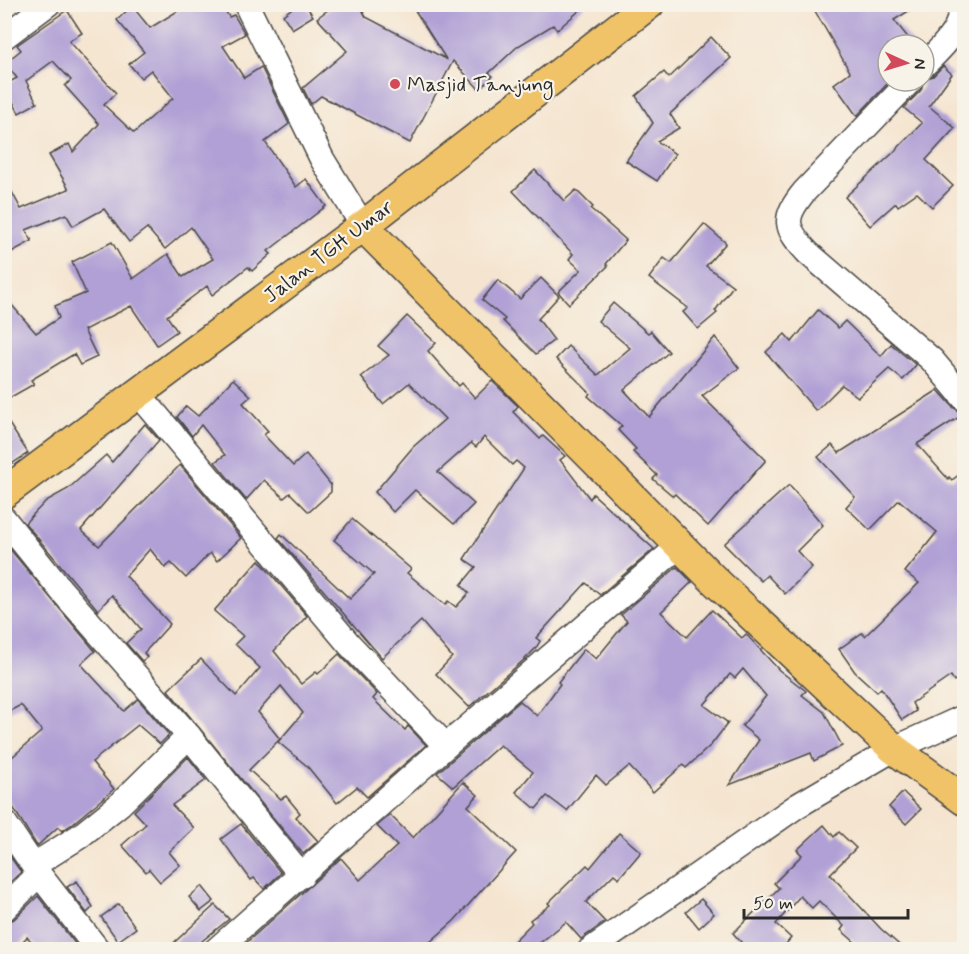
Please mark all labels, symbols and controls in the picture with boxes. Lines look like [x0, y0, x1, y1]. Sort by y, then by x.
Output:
north arrow [876, 33, 936, 93]
text: N [909, 58, 930, 70]
place label: Masjid Tanjung [407, 71, 554, 100]
marker: Masjid Tanjung [388, 77, 402, 91]
street label: Jalan TGH Umar [258, 194, 399, 310]
scale bar [744, 882, 908, 920]
text: 50 m [753, 892, 793, 916]

